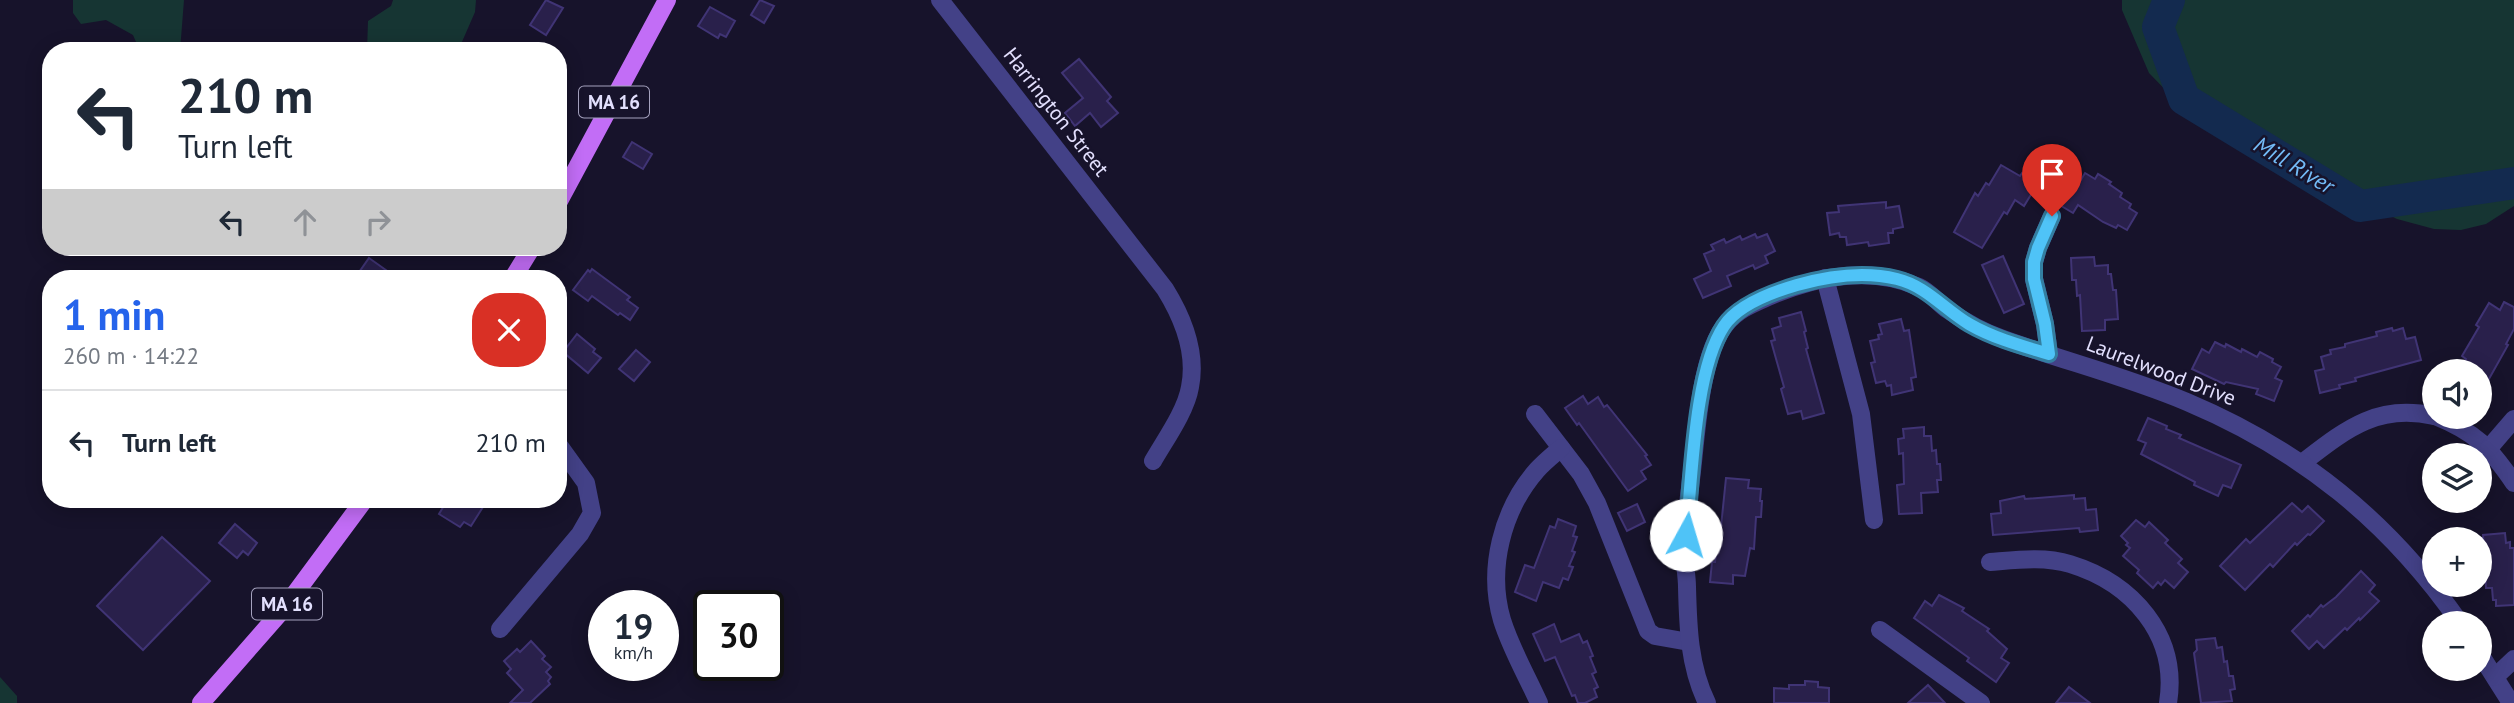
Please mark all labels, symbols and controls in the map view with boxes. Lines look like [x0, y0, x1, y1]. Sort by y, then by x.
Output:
street label: Harrington Street [998, 42, 1115, 181]
text: 210 m [178, 63, 313, 127]
icon: left [63, 70, 154, 161]
road number: MA 16 [579, 86, 649, 118]
text: Turn left [178, 125, 293, 167]
water label: Mill River [2249, 129, 2341, 201]
pin [2022, 144, 2082, 216]
icon: arrive [2033, 155, 2071, 193]
icon: left [213, 203, 251, 241]
icon: ahead [286, 203, 324, 241]
icon: right [359, 203, 397, 241]
text: 1 min [63, 287, 165, 342]
button: close [472, 293, 546, 367]
street label: Laurelwood Drive [2083, 330, 2240, 411]
text: 260 m · 14:22 [63, 341, 199, 370]
map controls [2422, 359, 2492, 681]
button: sound [2422, 359, 2492, 429]
icon: left [63, 424, 101, 462]
text: Turn left [122, 426, 216, 459]
text: 210 m [475, 426, 546, 459]
button: layers [2422, 443, 2492, 513]
position arrow [1649, 498, 1723, 572]
button: + [2422, 527, 2492, 597]
road number: MA 16 [252, 589, 322, 620]
speed limit sign: 30 [693, 590, 784, 681]
text: 19 [614, 603, 653, 649]
button: − [2422, 611, 2492, 681]
text: km/h [614, 641, 653, 664]

